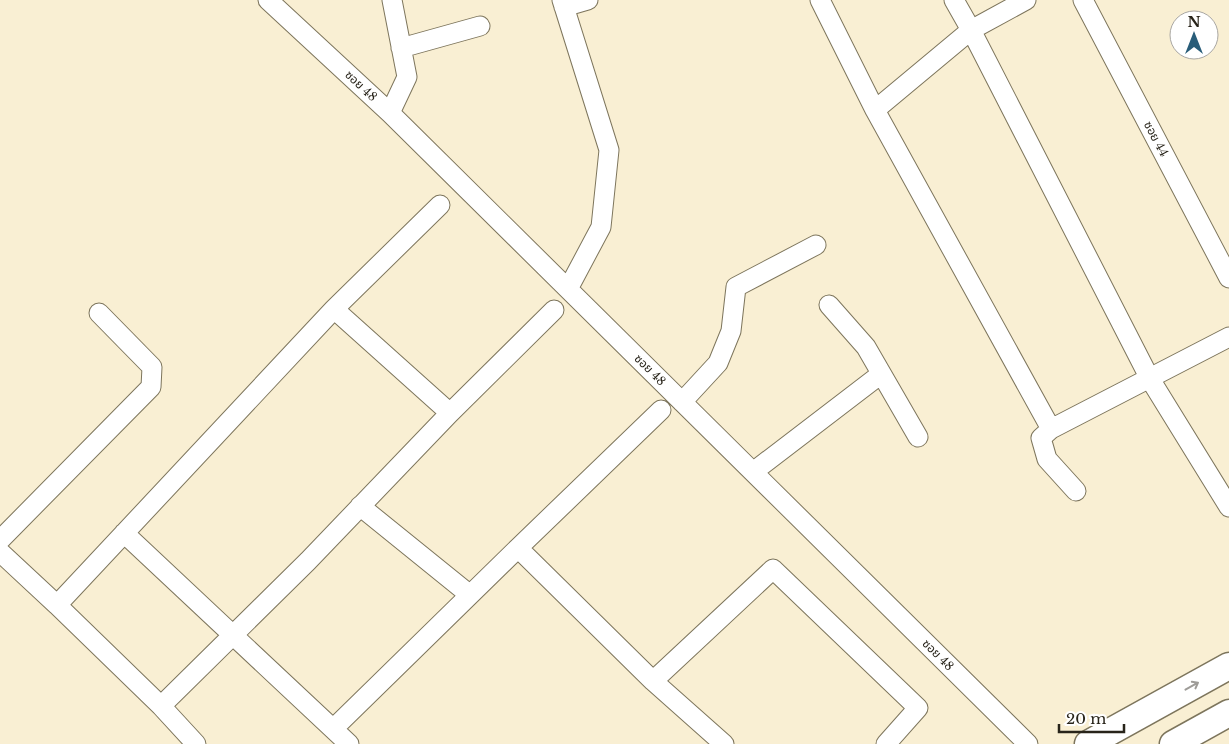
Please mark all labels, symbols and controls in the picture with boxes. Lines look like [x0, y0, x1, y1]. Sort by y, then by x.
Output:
north arrow [1169, 10, 1219, 60]
text: N [1187, 13, 1201, 31]
street label: ซอย 48 [342, 67, 381, 104]
street label: ซอย 44 [1141, 118, 1172, 159]
street label: ซอย 48 [631, 351, 669, 389]
street label: ซอย 48 [919, 636, 957, 674]
one-way arrow [1184, 681, 1199, 691]
scale bar [1059, 702, 1124, 734]
text: 20 m [1066, 709, 1106, 728]

